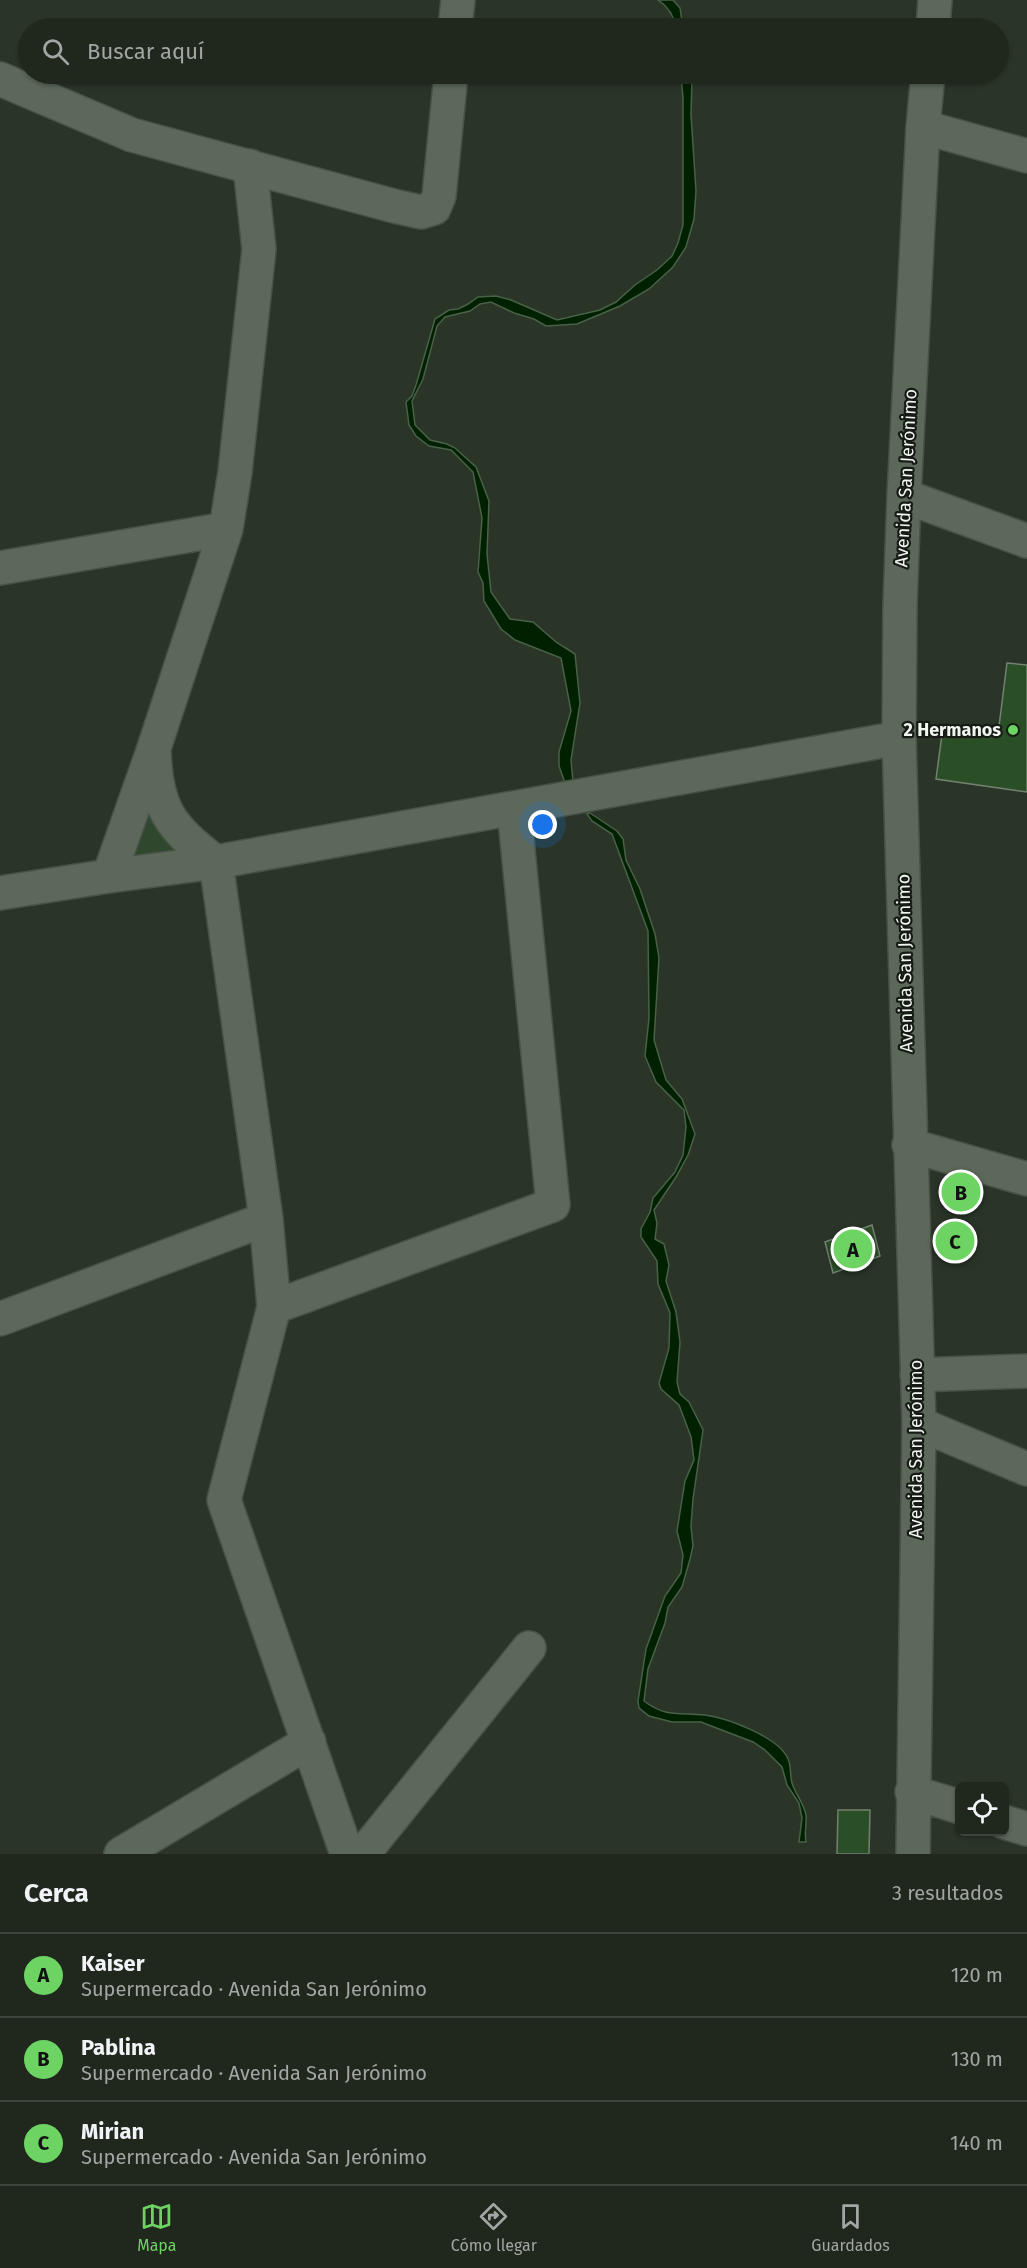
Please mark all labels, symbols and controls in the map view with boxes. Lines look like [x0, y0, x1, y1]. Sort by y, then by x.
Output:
search box [18, 18, 1009, 84]
icon: search [39, 35, 72, 68]
text: Buscar aquí [87, 38, 204, 65]
street label: Avenida San Jerónimo [890, 388, 922, 568]
place label: 2 Hermanos [904, 719, 1001, 741]
marker: 2 Hermanos [1006, 723, 1020, 737]
your location [528, 810, 557, 839]
street label: Avenida San Jerónimo [892, 874, 918, 1052]
pin: B [942, 1170, 980, 1214]
pin: C [936, 1218, 974, 1264]
pin: A [834, 1226, 872, 1272]
street label: Avenida San Jerónimo [905, 1360, 927, 1538]
map controls [955, 1782, 1009, 1836]
button: locate [955, 1782, 1009, 1836]
text: Cerca [24, 1878, 89, 1909]
text: 3 resultados [892, 1881, 1003, 1905]
text: Kaiser [81, 1950, 145, 1977]
text: A [38, 1963, 49, 1987]
text: 120 m [951, 1963, 1003, 1987]
text: Supermercado · Avenida San Jerónimo [81, 1977, 427, 2001]
text: Pablina [81, 2034, 156, 2061]
text: B [37, 2047, 50, 2071]
text: 130 m [951, 2047, 1003, 2071]
text: Supermercado · Avenida San Jerónimo [81, 2061, 427, 2085]
text: Mirian [81, 2118, 144, 2145]
text: C [38, 2131, 49, 2155]
text: 140 m [950, 2131, 1003, 2155]
text: Supermercado · Avenida San Jerónimo [81, 2145, 427, 2169]
tab: Mapa [137, 2200, 176, 2255]
tab: Cómo llegar [451, 2200, 537, 2255]
tab: Guardados [811, 2200, 890, 2255]

